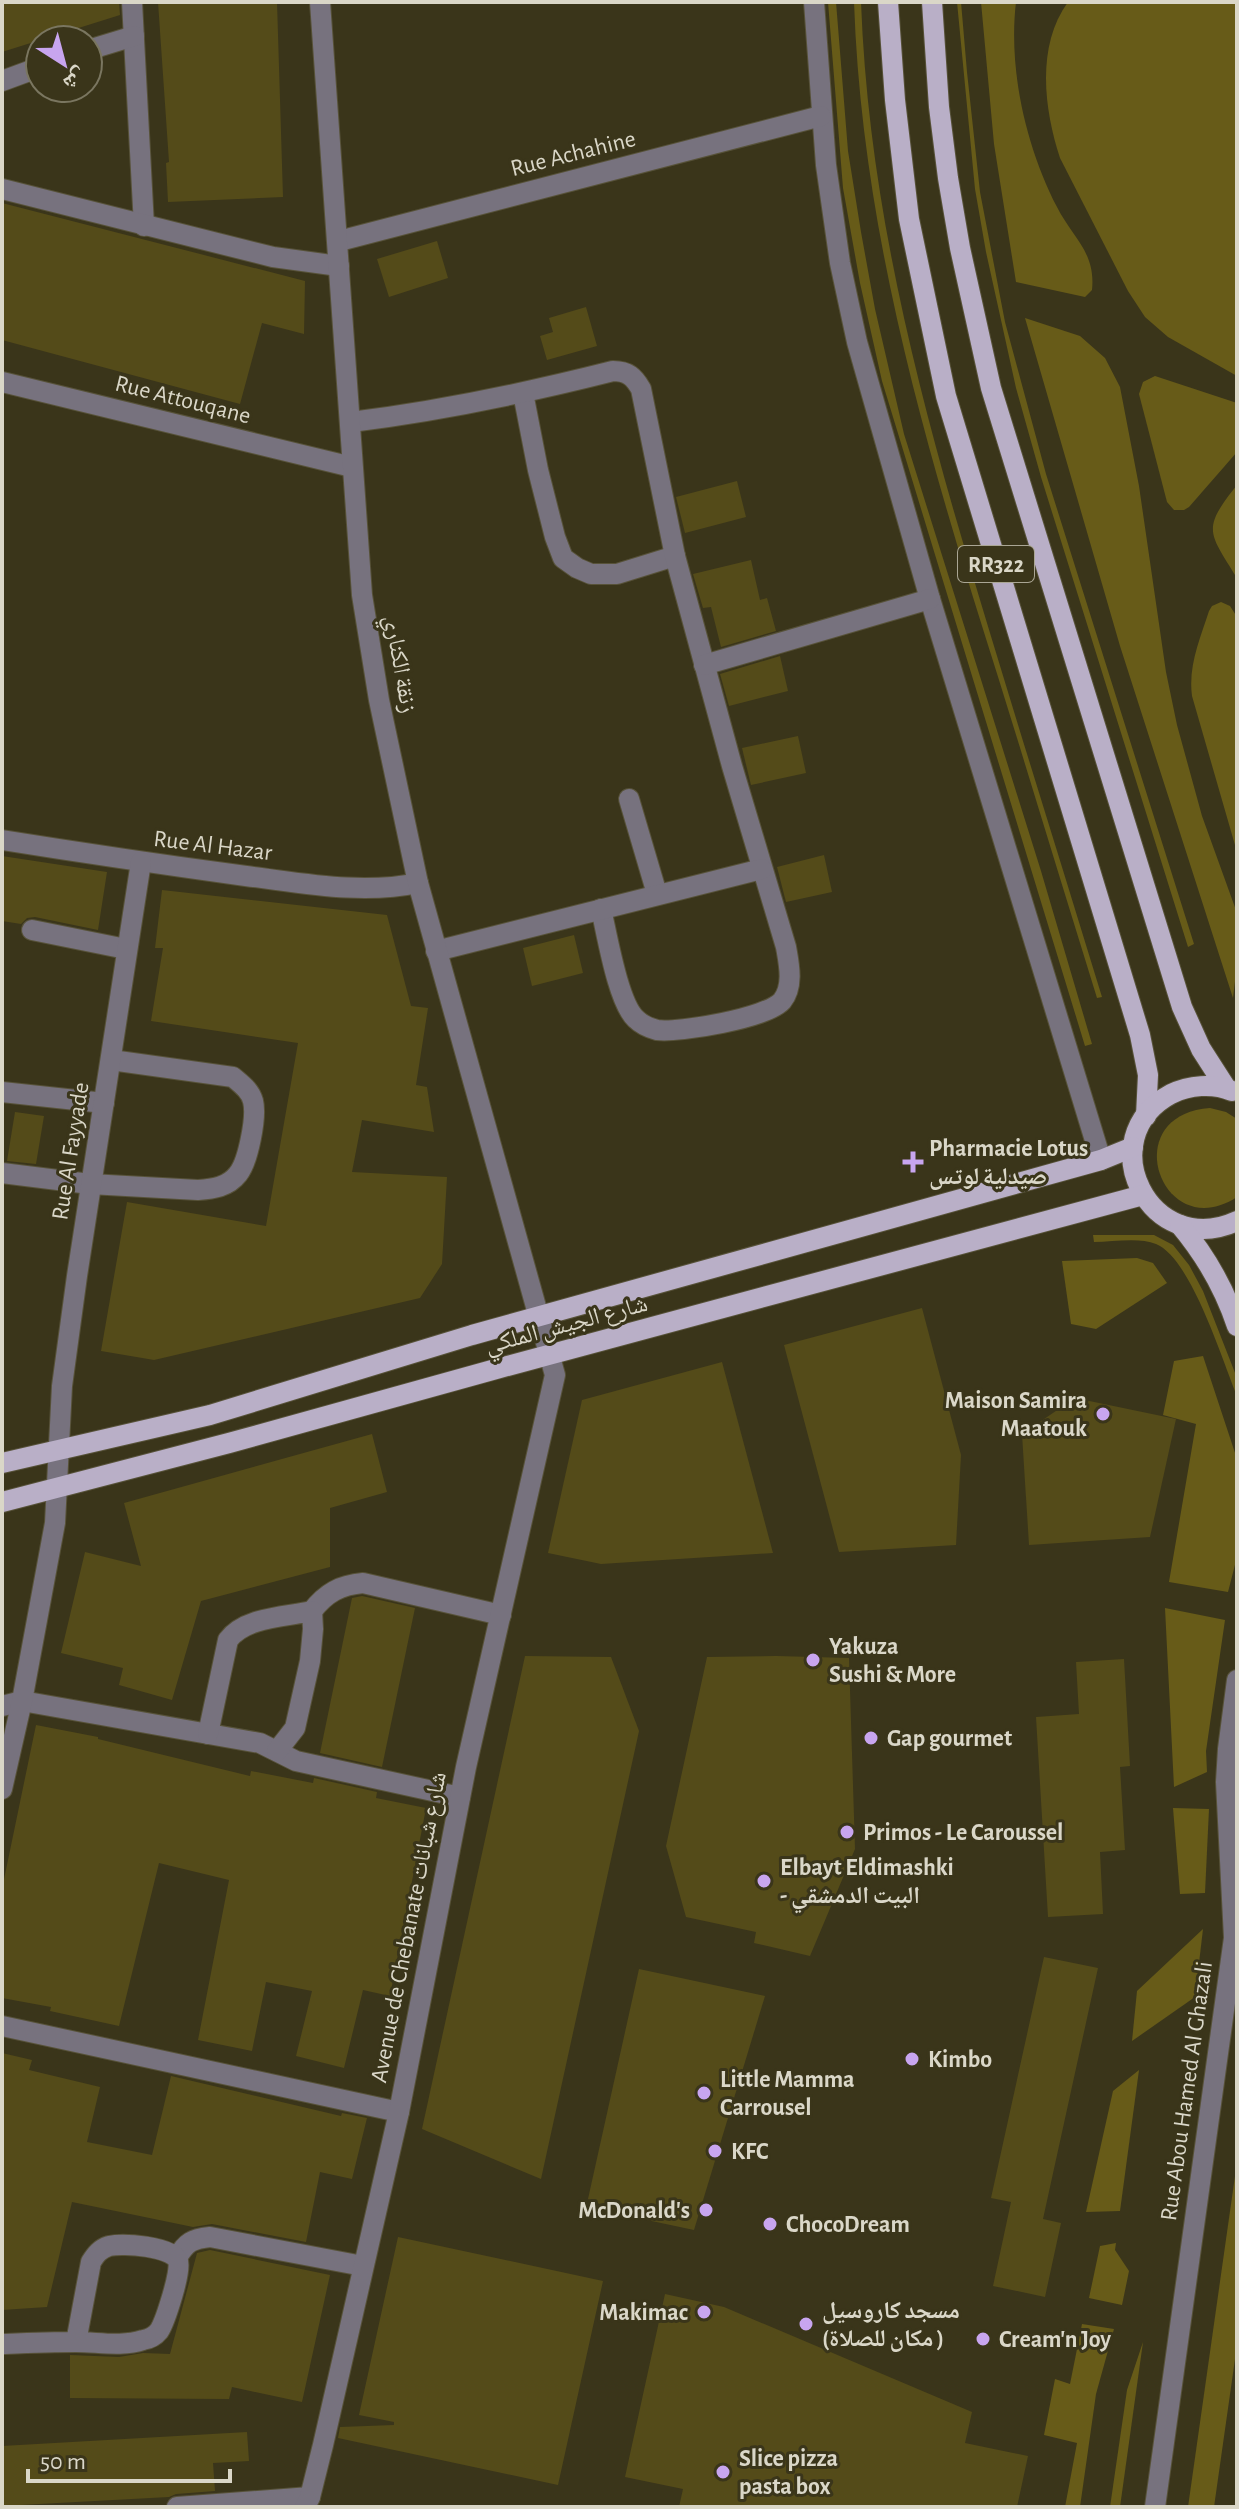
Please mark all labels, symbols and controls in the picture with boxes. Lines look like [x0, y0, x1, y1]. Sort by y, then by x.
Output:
north arrow [24, 24, 104, 104]
text: ش [58, 62, 91, 95]
street label: Rue Achahine [508, 127, 638, 181]
street label: Rue Attouqane [112, 372, 253, 428]
road number: RR322 [958, 546, 1034, 582]
street label: زنقة الكناري [374, 613, 420, 716]
street label: Rue Al Hazar [152, 827, 274, 865]
street label: Rue Al Fayyade [48, 1081, 94, 1222]
place label: Pharmacie Lotus صيدلية لوتس [929, 1137, 1088, 1190]
marker: Pharmacie Lotus صيدلية لوتس [904, 1153, 922, 1171]
street label: شارع الجيش الملكي [482, 1292, 652, 1364]
place label: Maison Samira Maatouk [945, 1389, 1087, 1441]
marker: Maison Samira Maatouk [1094, 1405, 1112, 1423]
place label: Yakuza Sushi & More [829, 1635, 956, 1687]
marker: Yakuza Sushi & More [804, 1651, 822, 1669]
place label: Gap gourmet [887, 1727, 1012, 1751]
marker: Gap gourmet [862, 1729, 880, 1747]
street label: Avenue de Chebanate شارع شبانات [367, 1770, 453, 2085]
place label: Primos - Le Caroussel [863, 1821, 1063, 1845]
marker: Primos - Le Caroussel [838, 1823, 856, 1841]
place label: Elbayt Eldimashki - البيت الدمشقي [780, 1856, 954, 1914]
marker: Elbayt Eldimashki - البيت الدمشقي [755, 1872, 773, 1890]
street label: Rue Abou Hamed Al Ghazali [1157, 1960, 1217, 2222]
place label: Kimbo [928, 2048, 992, 2072]
marker: Kimbo [903, 2050, 921, 2068]
place label: Little Mamma Carrousel [720, 2068, 855, 2120]
marker: Little Mamma Carrousel [695, 2084, 713, 2102]
place label: KFC [731, 2140, 769, 2164]
marker: KFC [706, 2142, 724, 2160]
place label: McDonald's [578, 2199, 690, 2223]
marker: McDonald's [697, 2201, 715, 2219]
place label: ChocoDream [786, 2213, 910, 2237]
marker: ChocoDream [761, 2215, 779, 2233]
place label: مسجد كاروسيل (مكان للصلاة ) [822, 2299, 960, 2352]
place label: Makimac [599, 2301, 688, 2325]
marker: Makimac [695, 2303, 713, 2321]
marker: مسجد كاروسيل (مكان للصلاة ) [797, 2315, 815, 2333]
place label: Cream'n Joy [999, 2328, 1111, 2352]
marker: Cream'n Joy [974, 2330, 992, 2348]
scale bar [28, 2433, 230, 2483]
place label: Slice pizza pasta box [739, 2447, 838, 2499]
text: 50 m [40, 2450, 86, 2474]
marker: Slice pizza pasta box [714, 2463, 732, 2481]

